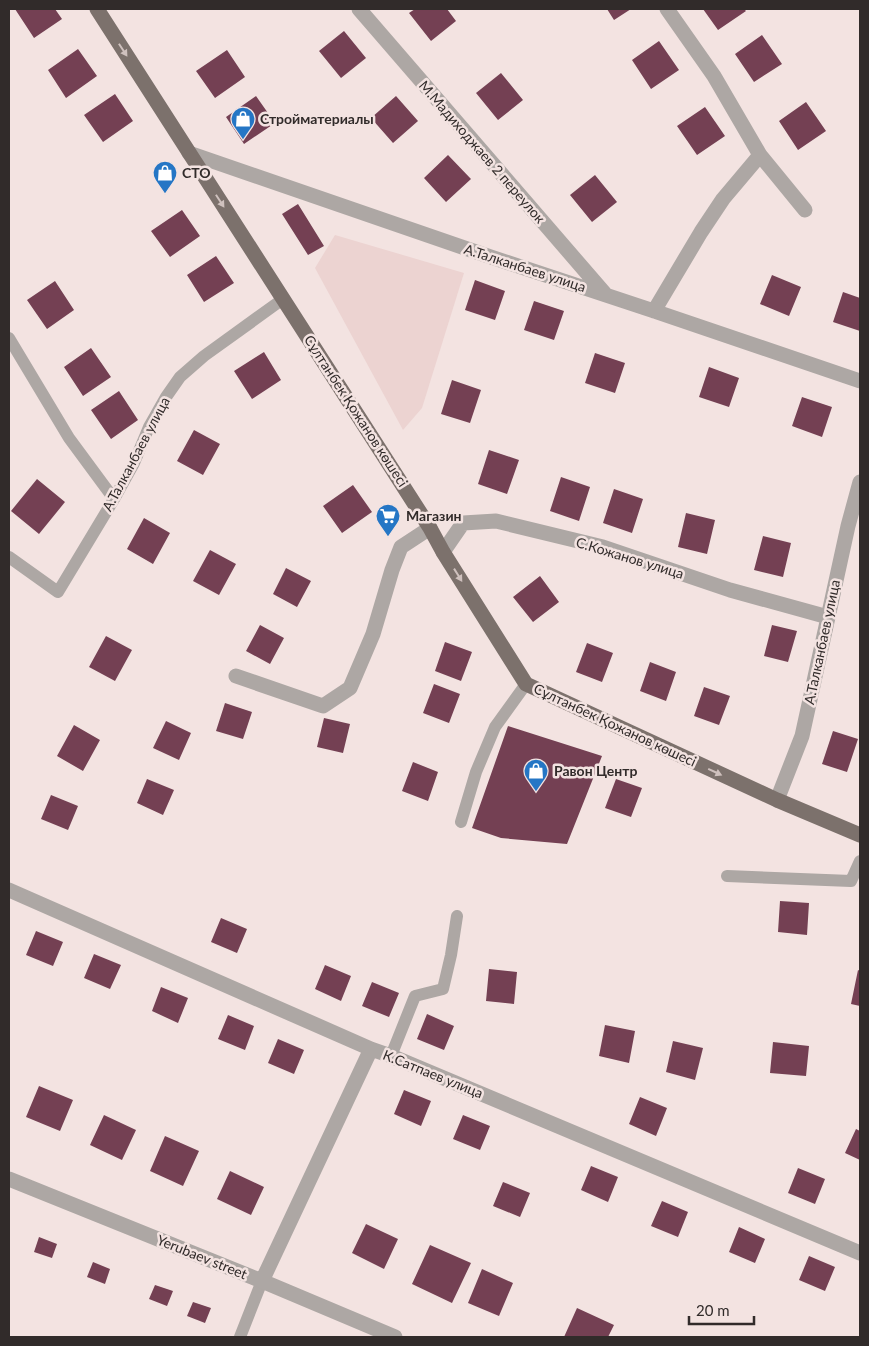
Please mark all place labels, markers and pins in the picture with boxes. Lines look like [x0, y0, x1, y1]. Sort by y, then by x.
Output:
shop icon: Стройматериалы [230, 106, 256, 140]
place label: Стройматериалы [260, 110, 374, 127]
shop icon: СТО [152, 160, 178, 194]
place label: СТО [182, 164, 211, 181]
supermarket icon: Магазин [375, 503, 401, 537]
place label: Магазин [406, 507, 462, 524]
shop icon: Равон Центр [523, 758, 549, 792]
place label: Равон Центр [554, 762, 637, 779]

